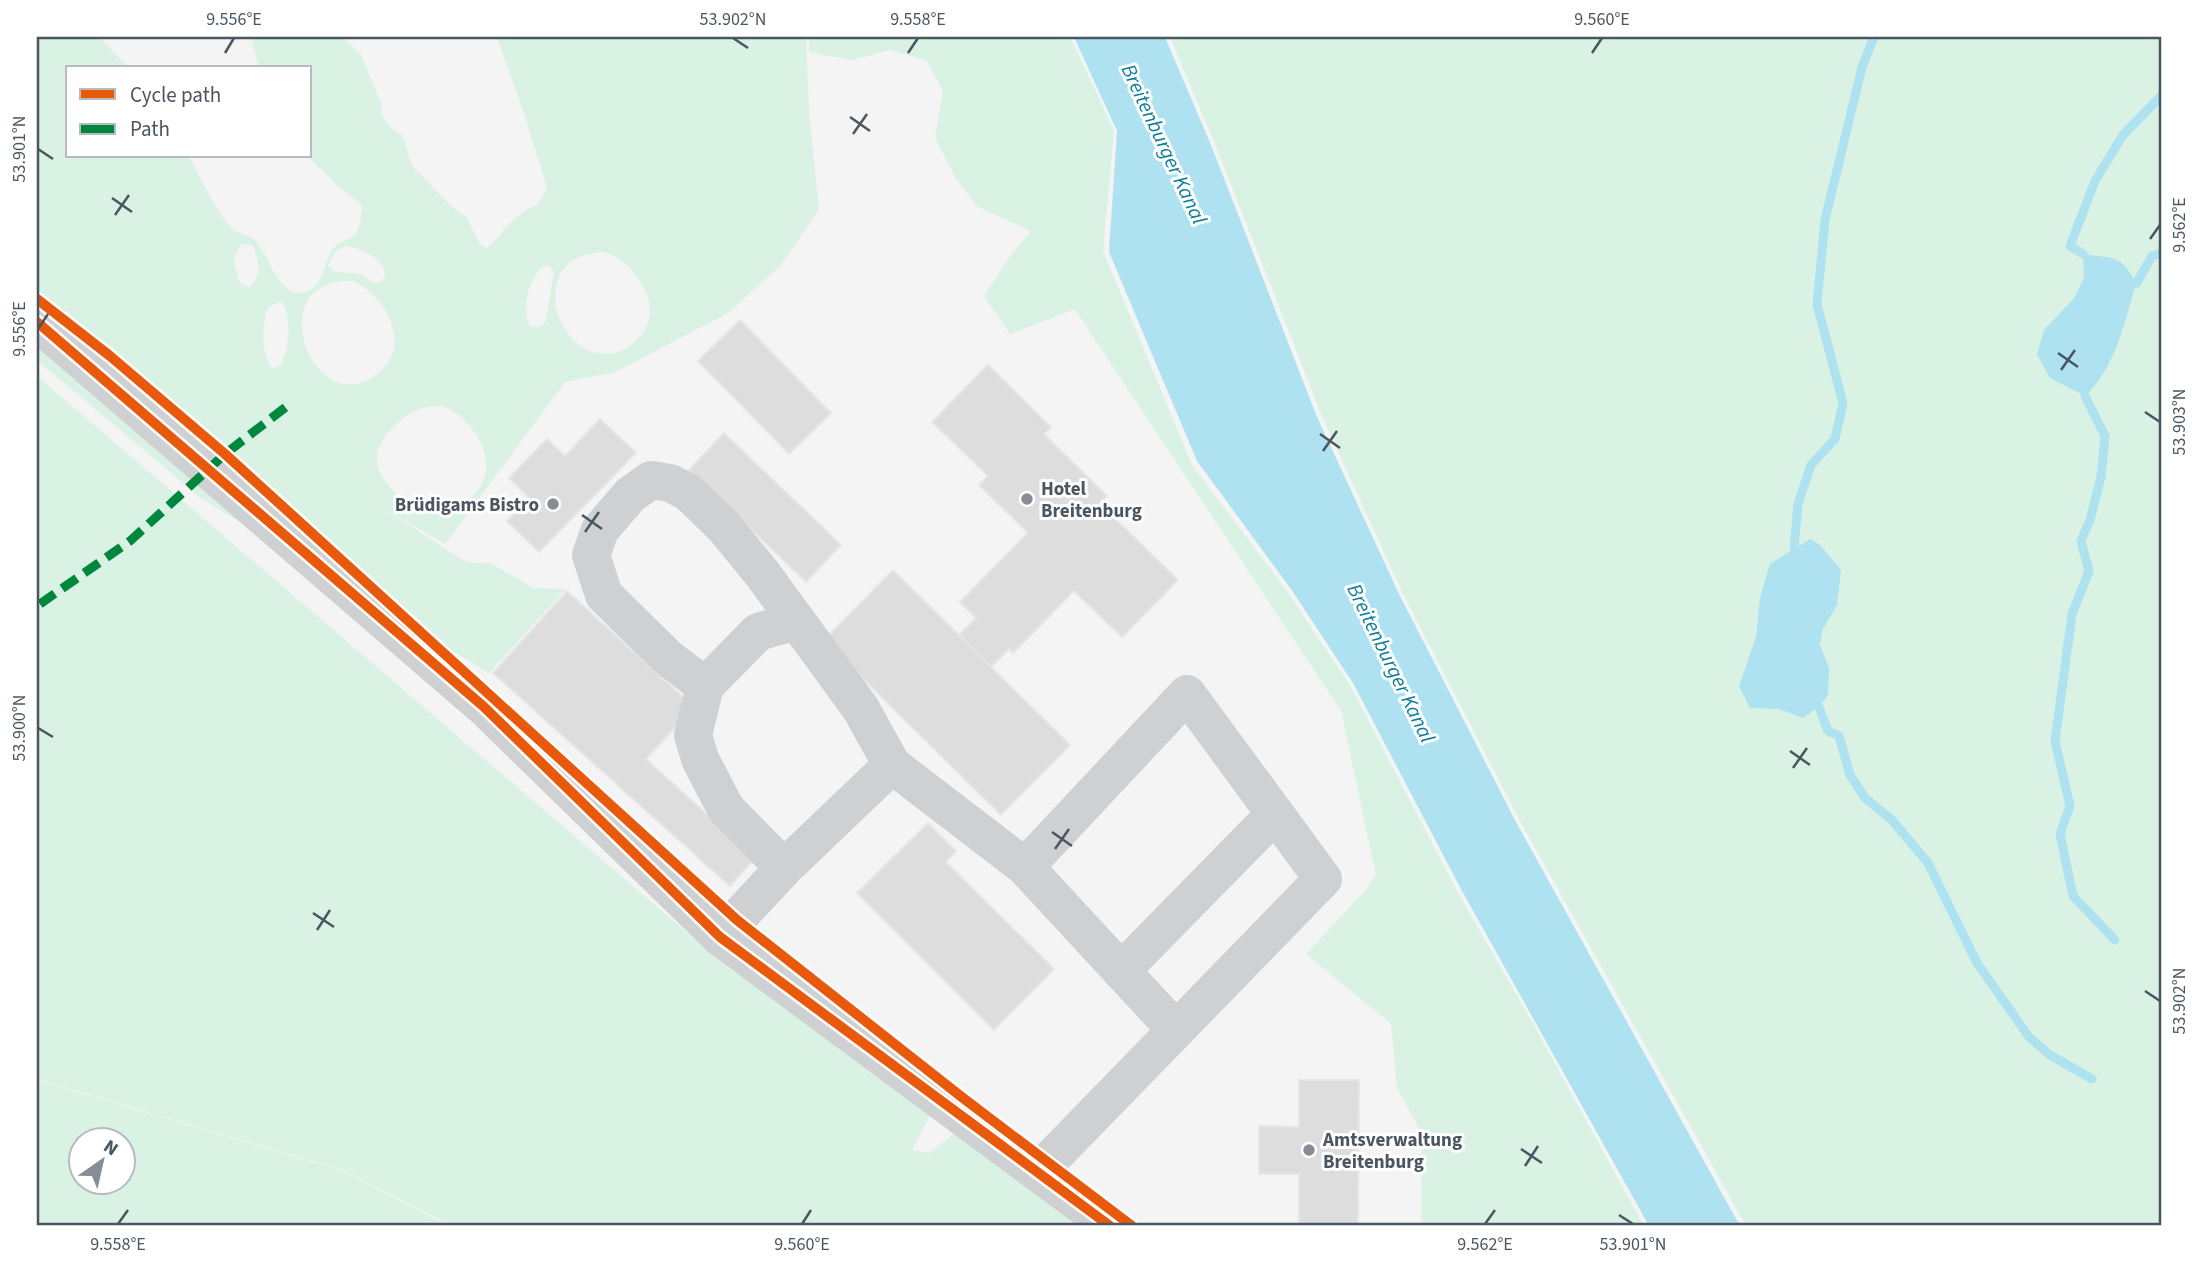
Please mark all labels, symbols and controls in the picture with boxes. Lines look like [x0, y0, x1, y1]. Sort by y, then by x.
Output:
text: 9.556°E [206, 7, 262, 32]
text: 53.902°N [700, 7, 766, 32]
text: 9.558°E [890, 7, 946, 32]
text: 9.560°E [1574, 7, 1630, 32]
water label: Breitenburger Kanal [1114, 59, 1215, 230]
legend [66, 66, 312, 158]
text: Cycle path [130, 80, 221, 110]
text: Path [130, 114, 170, 144]
text: 53.901°N [7, 116, 32, 182]
text: 9.562°E [2167, 197, 2192, 253]
text: 9.556°E [7, 301, 32, 357]
text: 53.903°N [2167, 389, 2192, 455]
place label: Hotel Breitenburg [1041, 476, 1142, 525]
marker: Hotel Breitenburg [1019, 491, 1035, 507]
place label: Brüdigams Bistro [395, 492, 539, 519]
marker: Brüdigams Bistro [545, 496, 561, 512]
water label: Breitenburger Kanal [1339, 578, 1443, 748]
text: 53.900°N [7, 695, 32, 761]
text: 53.902°N [2167, 968, 2192, 1034]
north arrow [66, 1126, 136, 1196]
place label: Amtsverwaltung Breitenburg [1322, 1127, 1462, 1176]
text: N [98, 1133, 123, 1163]
marker: Amtsverwaltung Breitenburg [1301, 1142, 1317, 1158]
text: 9.558°E [90, 1232, 146, 1257]
text: 9.560°E [774, 1232, 830, 1257]
text: 9.562°E [1457, 1232, 1513, 1257]
text: 53.901°N [1600, 1232, 1666, 1257]

